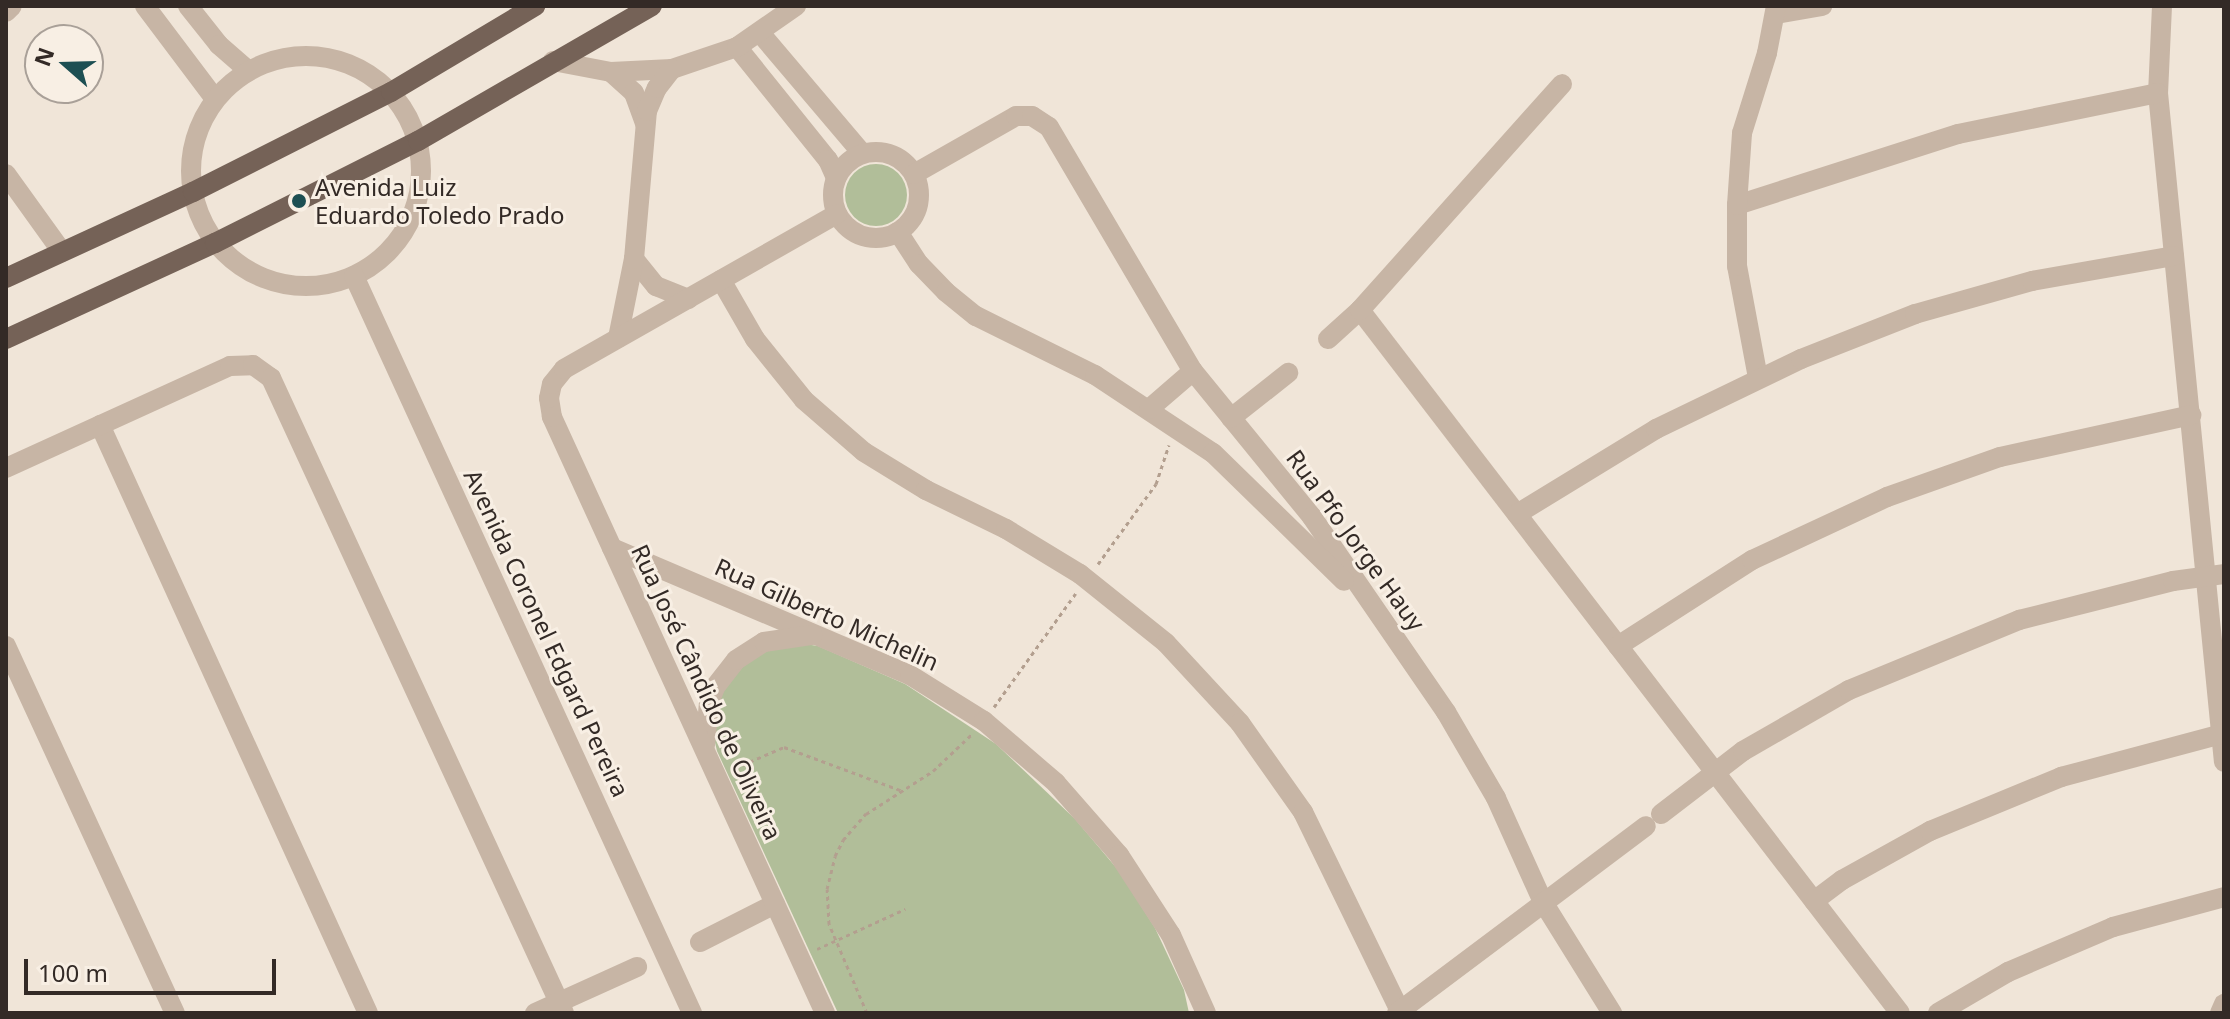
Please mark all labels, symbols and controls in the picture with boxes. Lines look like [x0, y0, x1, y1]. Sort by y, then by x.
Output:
north arrow [24, 24, 104, 104]
text: N [26, 43, 60, 70]
place label: Avenida Luiz Eduardo Toledo Prado [315, 173, 564, 229]
marker: Avenida Luiz Eduardo Toledo Prado [290, 192, 308, 210]
street label: Rua Pfo Jorge Hauy [1281, 444, 1431, 636]
street label: Avenida Coronel Edgard Pereira [458, 465, 636, 801]
street label: Rua José Cândido de Oliveira [626, 540, 788, 844]
street label: Rua Gilberto Michelin [711, 552, 943, 676]
scale bar [28, 943, 280, 993]
text: 100 m [38, 956, 108, 989]

